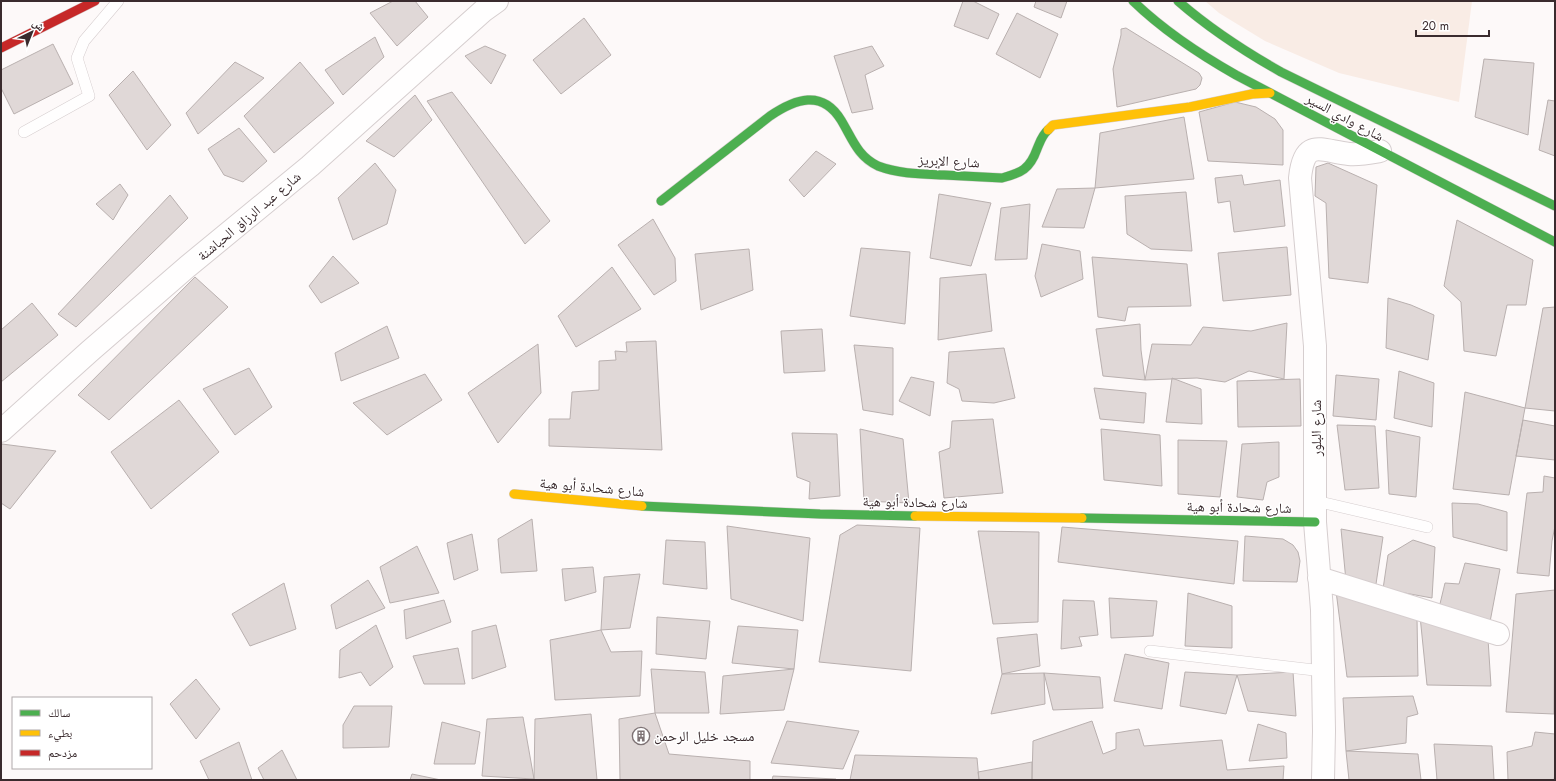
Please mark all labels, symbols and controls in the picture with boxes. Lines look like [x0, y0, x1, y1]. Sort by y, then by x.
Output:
north arrow [12, 12, 52, 52]
scale bar [1416, 12, 1489, 38]
text: ش [29, 15, 49, 35]
text: 20 m [1422, 17, 1449, 35]
street label: شارع وادي السير [1301, 88, 1387, 147]
street label: شارع الإبريز [917, 149, 980, 173]
street label: شارع عبد الرزاق الحباشنة [193, 167, 305, 265]
street label: شارع البلور [1306, 400, 1326, 457]
street label: شارع شحادة أبو هية [539, 472, 645, 502]
street label: شارع شحادة أبو هية [862, 491, 968, 513]
street label: شارع شحادة أبو هية [1186, 496, 1292, 518]
legend [12, 697, 152, 769]
text: سالك [48, 704, 70, 722]
text: بطيء [48, 724, 72, 743]
building icon: مسجد خليل الرحمن [631, 726, 651, 746]
place label: مسجد خليل الرحمن [654, 726, 755, 746]
text: مزدحم [48, 744, 77, 762]

